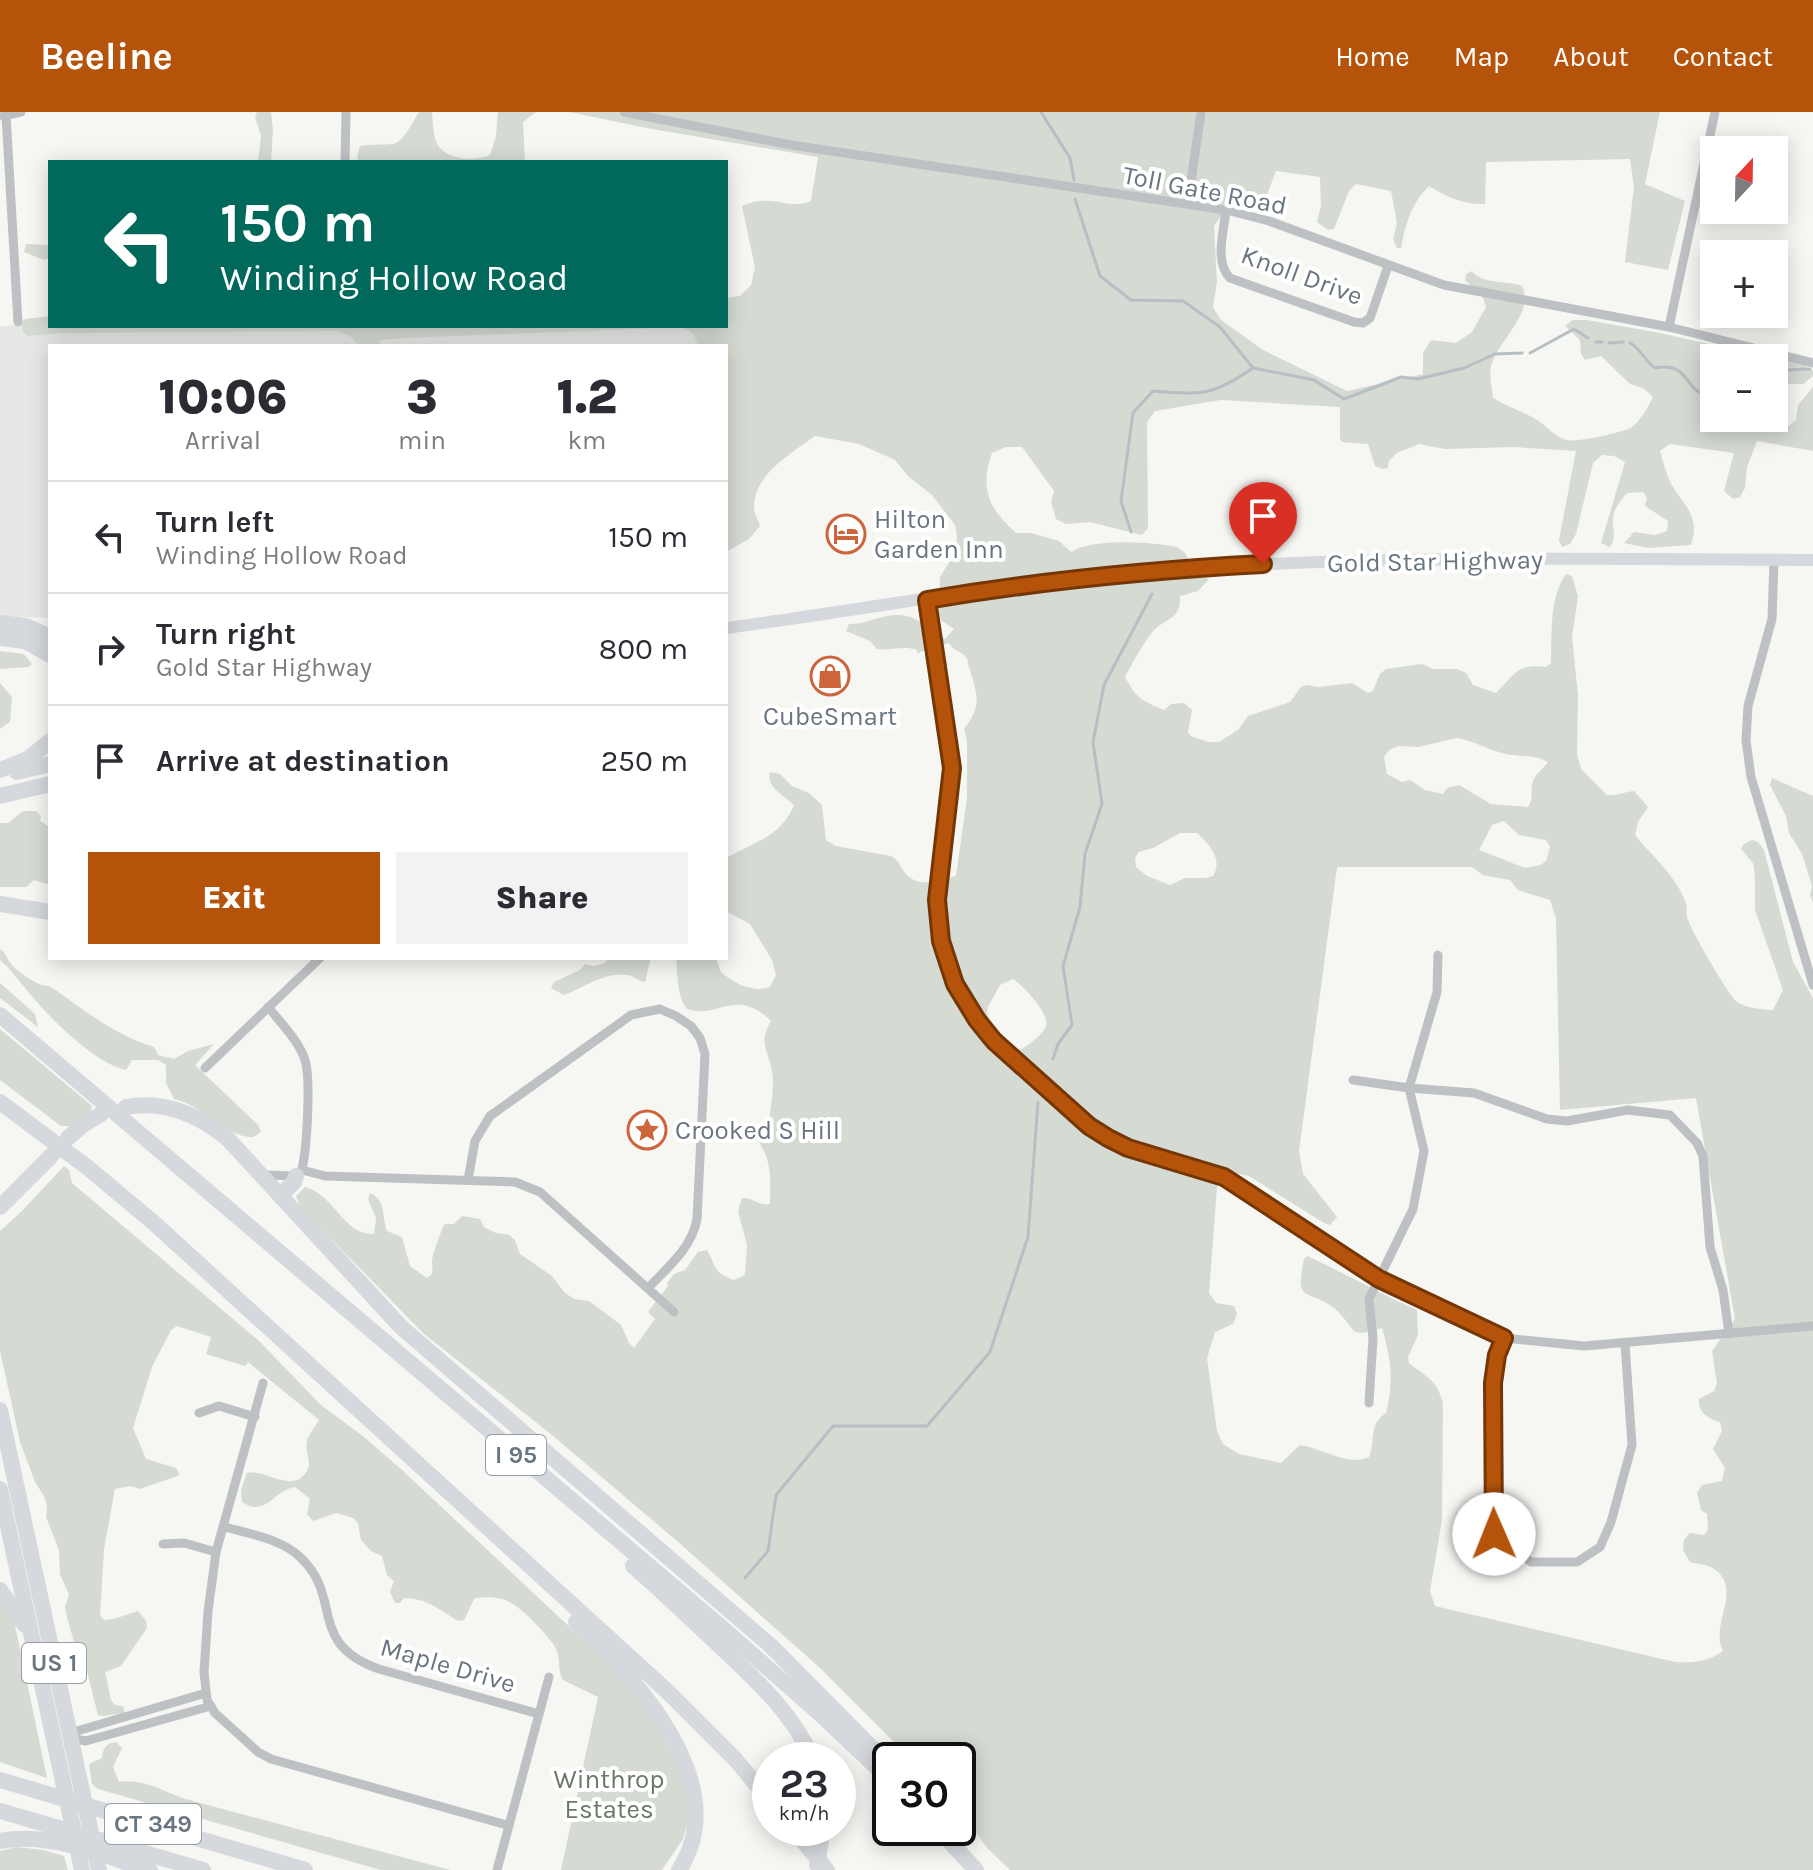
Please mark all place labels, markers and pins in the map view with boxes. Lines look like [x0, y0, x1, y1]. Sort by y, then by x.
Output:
pin [1229, 482, 1297, 564]
place label: Hilton Garden Inn [874, 504, 1004, 565]
hotel icon: Hilton Garden Inn [825, 513, 867, 555]
shop icon: CubeSmart [809, 655, 851, 697]
place label: CubeSmart [763, 701, 897, 732]
place icon: Crooked S Hill [626, 1109, 668, 1151]
place label: Crooked S Hill [675, 1115, 840, 1146]

